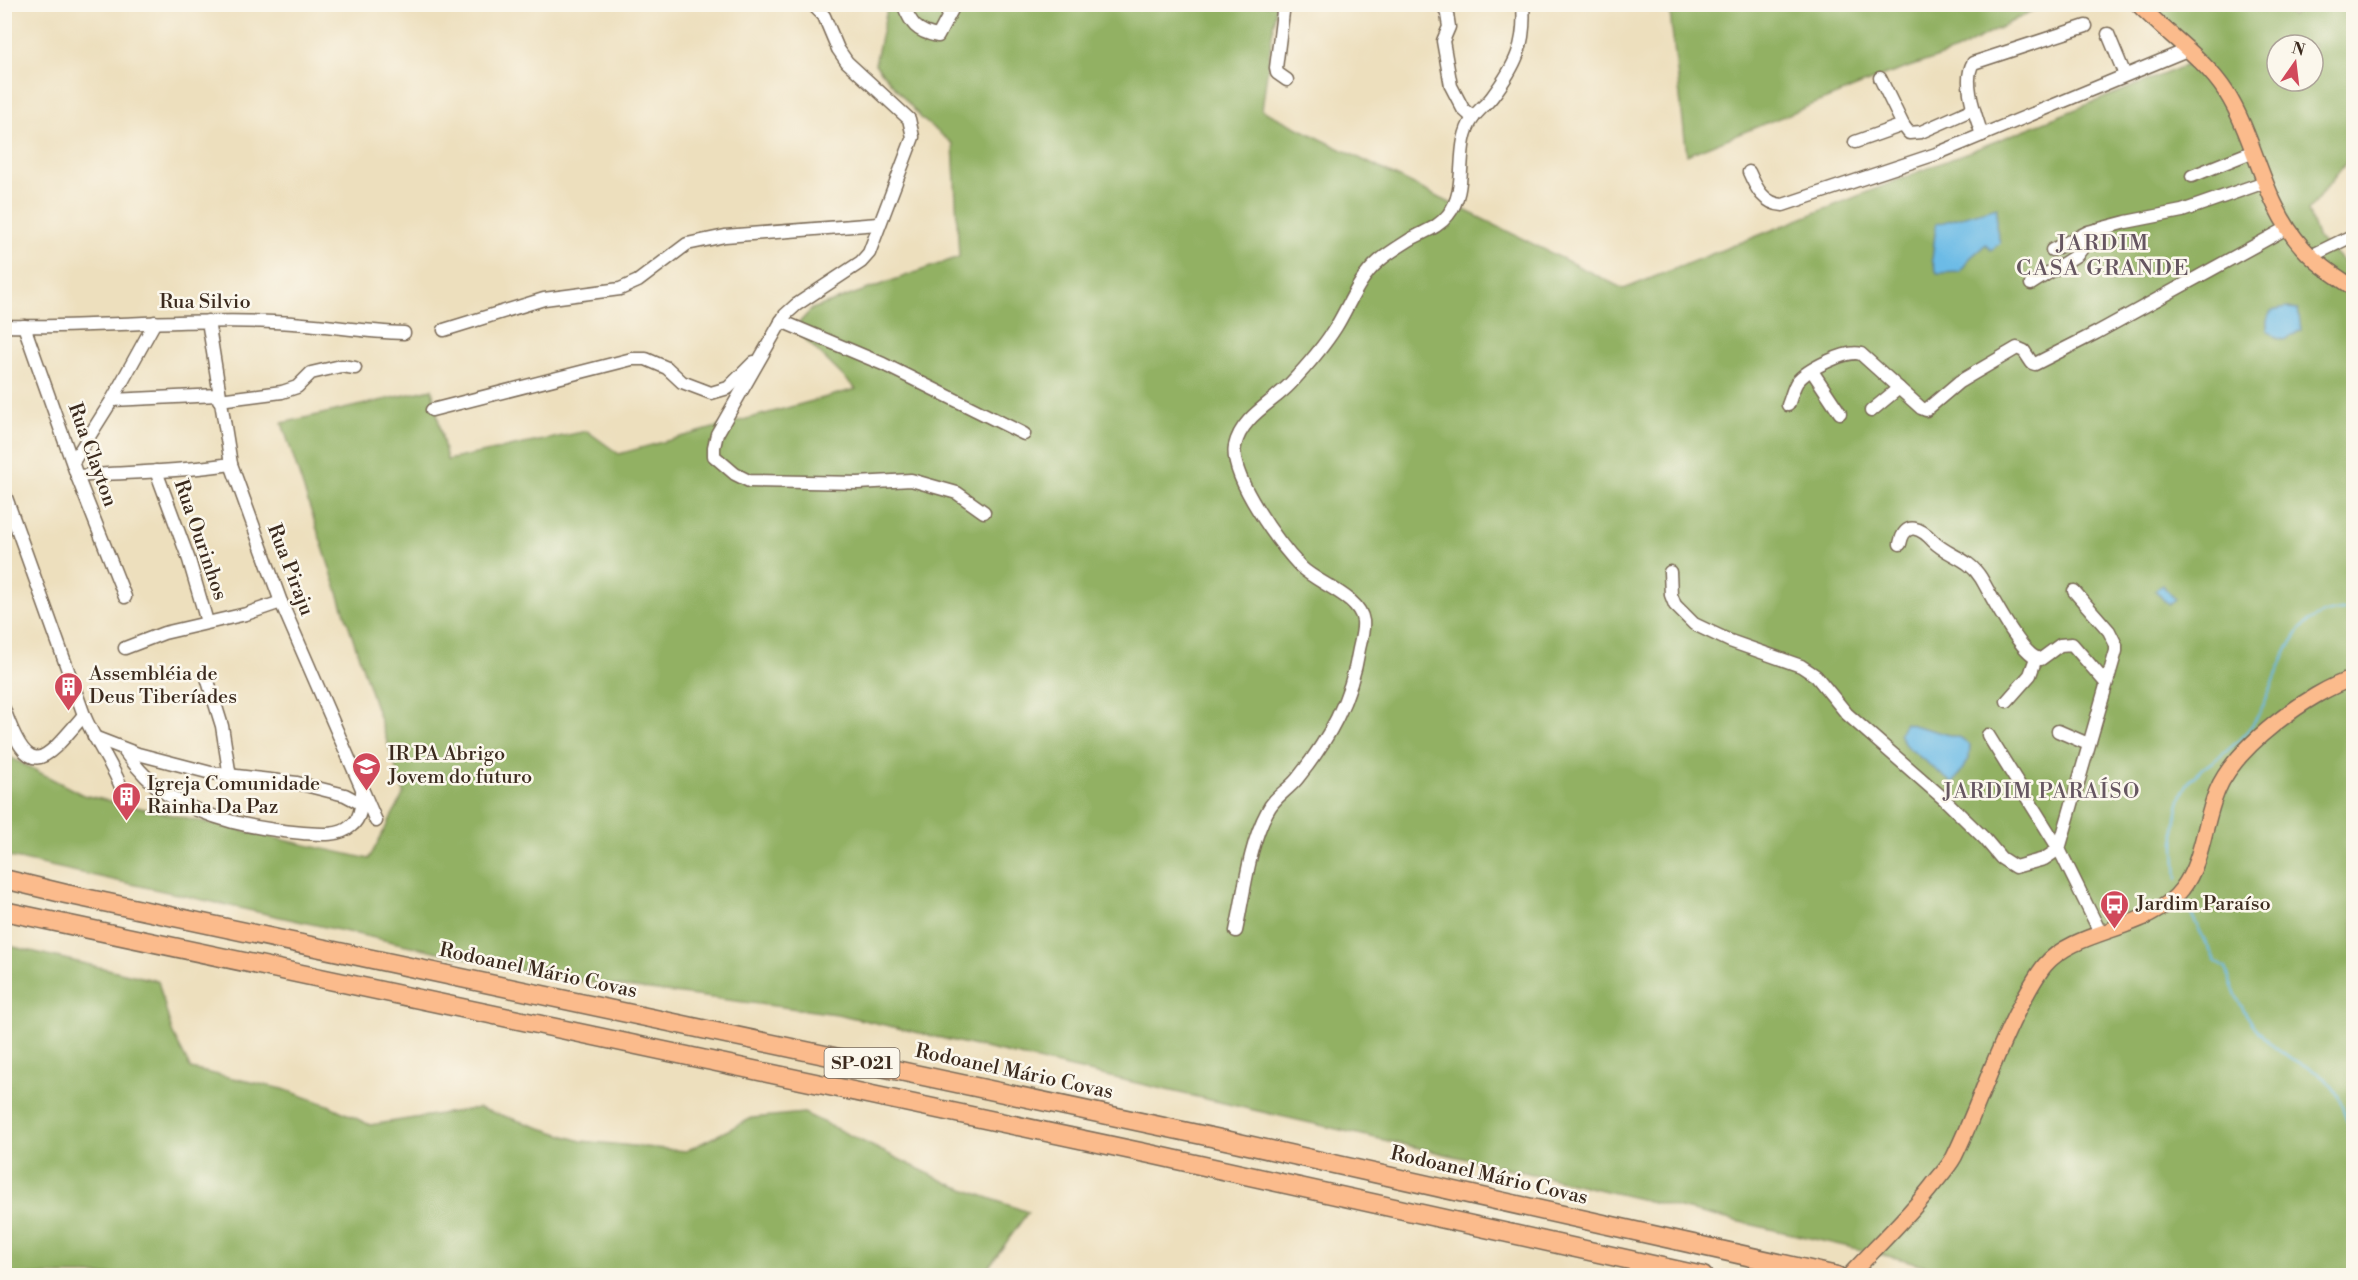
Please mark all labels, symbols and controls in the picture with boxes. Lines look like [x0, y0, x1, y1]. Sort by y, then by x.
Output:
north arrow [2265, 33, 2325, 93]
text: N [2290, 38, 2307, 61]
district label: JARDIM CASA GRANDE [2016, 230, 2190, 282]
street label: Rua Silvio [159, 290, 251, 315]
street label: Rua Clayton [62, 400, 122, 510]
street label: Rua Ourinhos [168, 476, 232, 604]
street label: Rua Piraju [261, 521, 319, 620]
place label: Assembléia de Deus Tiberíades [88, 662, 237, 710]
building icon: Assembléia de Deus Tiberíades [52, 670, 84, 712]
place label: IR PA Abrigo Jovem do futuro [387, 742, 532, 790]
school or university icon: IR PA Abrigo Jovem do futuro [351, 750, 383, 792]
place label: Igreja Comunidade Rainha Da Paz [147, 772, 320, 820]
district label: JARDIM PARAÍSO [1942, 777, 2141, 805]
building icon: Igreja Comunidade Rainha Da Paz [110, 780, 142, 822]
bus stop icon: Jardim Paraíso [2099, 888, 2131, 930]
place label: Jardim Paraíso [2135, 892, 2271, 917]
street label: Rodoanel Mário Covas [437, 938, 639, 1004]
street label: Rodoanel Mário Covas [913, 1039, 1115, 1105]
road number: SP-021 [824, 1048, 900, 1078]
street label: Rodoanel Mário Covas [1388, 1141, 1590, 1211]

